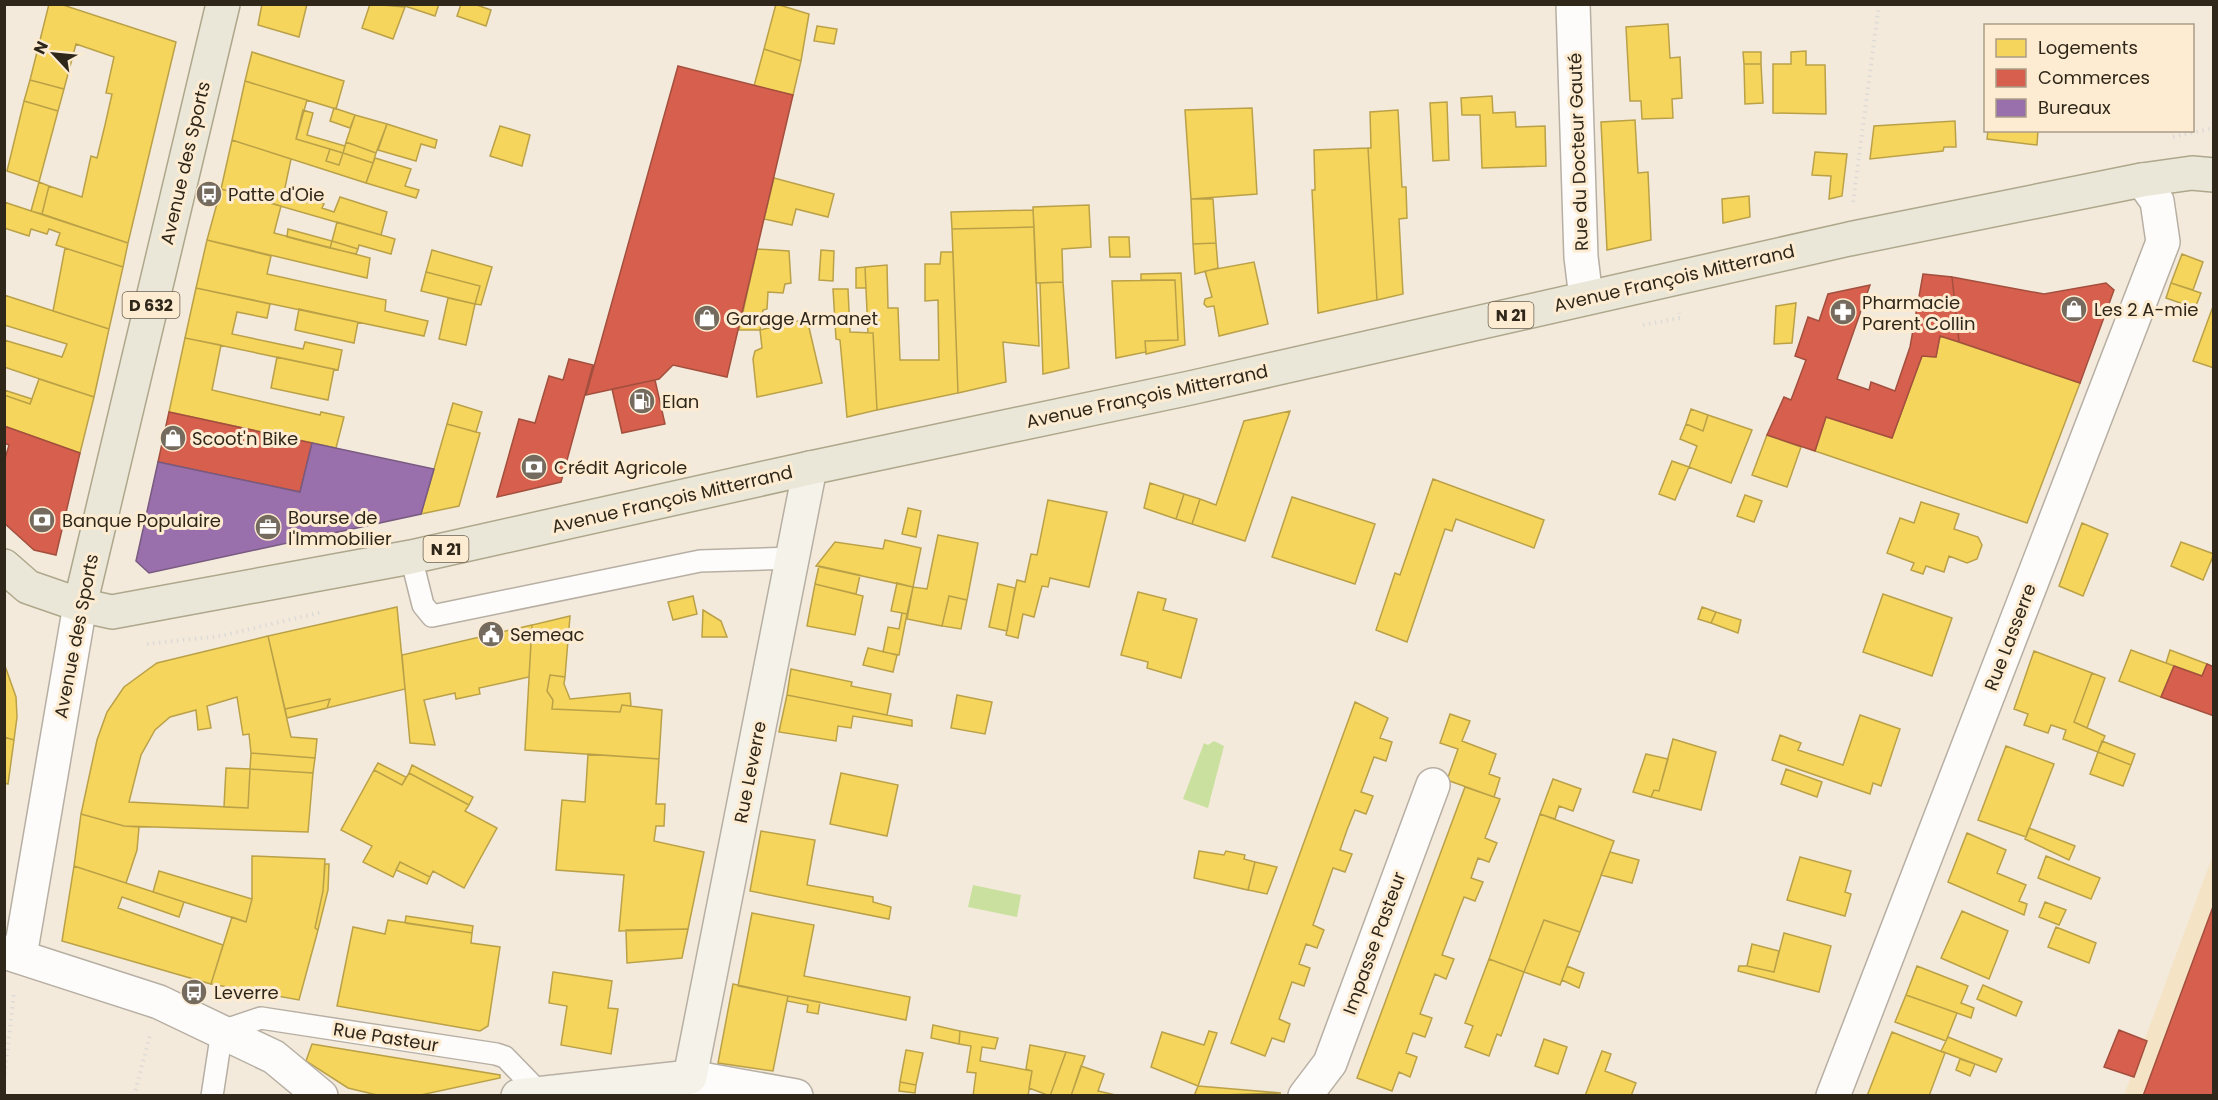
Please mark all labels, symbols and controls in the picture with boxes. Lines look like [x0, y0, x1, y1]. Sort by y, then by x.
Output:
north arrow [24, 24, 84, 84]
legend [1984, 24, 2194, 132]
text: Logements [2038, 35, 2138, 60]
text: N [28, 37, 54, 58]
street label: Rue du Docteur Gauté [1562, 52, 1594, 252]
text: Commerces [2038, 65, 2150, 90]
street label: Avenue des Sports [154, 79, 216, 247]
text: Bureaux [2038, 95, 2111, 120]
bus stop icon: Patte d'Oie [194, 179, 224, 209]
place label: Patte d'Oie [228, 182, 324, 207]
street label: Avenue François Mitterrand [1551, 238, 1797, 318]
place label: Pharmacie Parent Collin [1862, 290, 1976, 336]
road number: D 632 [122, 292, 180, 318]
shop icon: Les 2 A-mie [2059, 294, 2089, 324]
pharmacy icon: Pharmacie Parent Collin [1828, 297, 1858, 327]
place label: Les 2 A-mie [2094, 297, 2198, 322]
road number: N 21 [1488, 302, 1534, 328]
shop icon: Garage Armanet [692, 303, 722, 333]
place label: Garage Armanet [726, 306, 878, 331]
street label: Avenue François Mitterrand [1024, 358, 1270, 434]
fuel station icon: Elan [627, 386, 657, 416]
place label: Elan [662, 389, 699, 414]
shop icon: Scoot'n Bike [158, 423, 188, 453]
place label: Scoot'n Bike [192, 426, 298, 451]
bank icon: Crédit Agricole [519, 452, 549, 482]
place label: Crédit Agricole [554, 455, 687, 480]
street label: Avenue François Mitterrand [549, 459, 795, 539]
bank icon: Banque Populaire [27, 505, 57, 535]
place label: Bourse de l'Immobilier [288, 505, 392, 551]
place label: Banque Populaire [62, 508, 221, 533]
office icon: Bourse de l'Immobilier [253, 512, 283, 542]
road number: N 21 [424, 536, 468, 562]
street label: Avenue des Sports [48, 552, 104, 720]
street label: Rue Lasserre [1978, 580, 2042, 694]
public building icon: Semeac [476, 619, 506, 649]
place label: Semeac [510, 622, 585, 647]
street label: Rue Leverre [728, 719, 772, 825]
street label: Impasse Pasteur [1337, 868, 1411, 1018]
bus stop icon: Leverre [179, 977, 209, 1007]
place label: Leverre [214, 980, 279, 1005]
street label: Rue Pasteur [332, 1016, 441, 1058]

